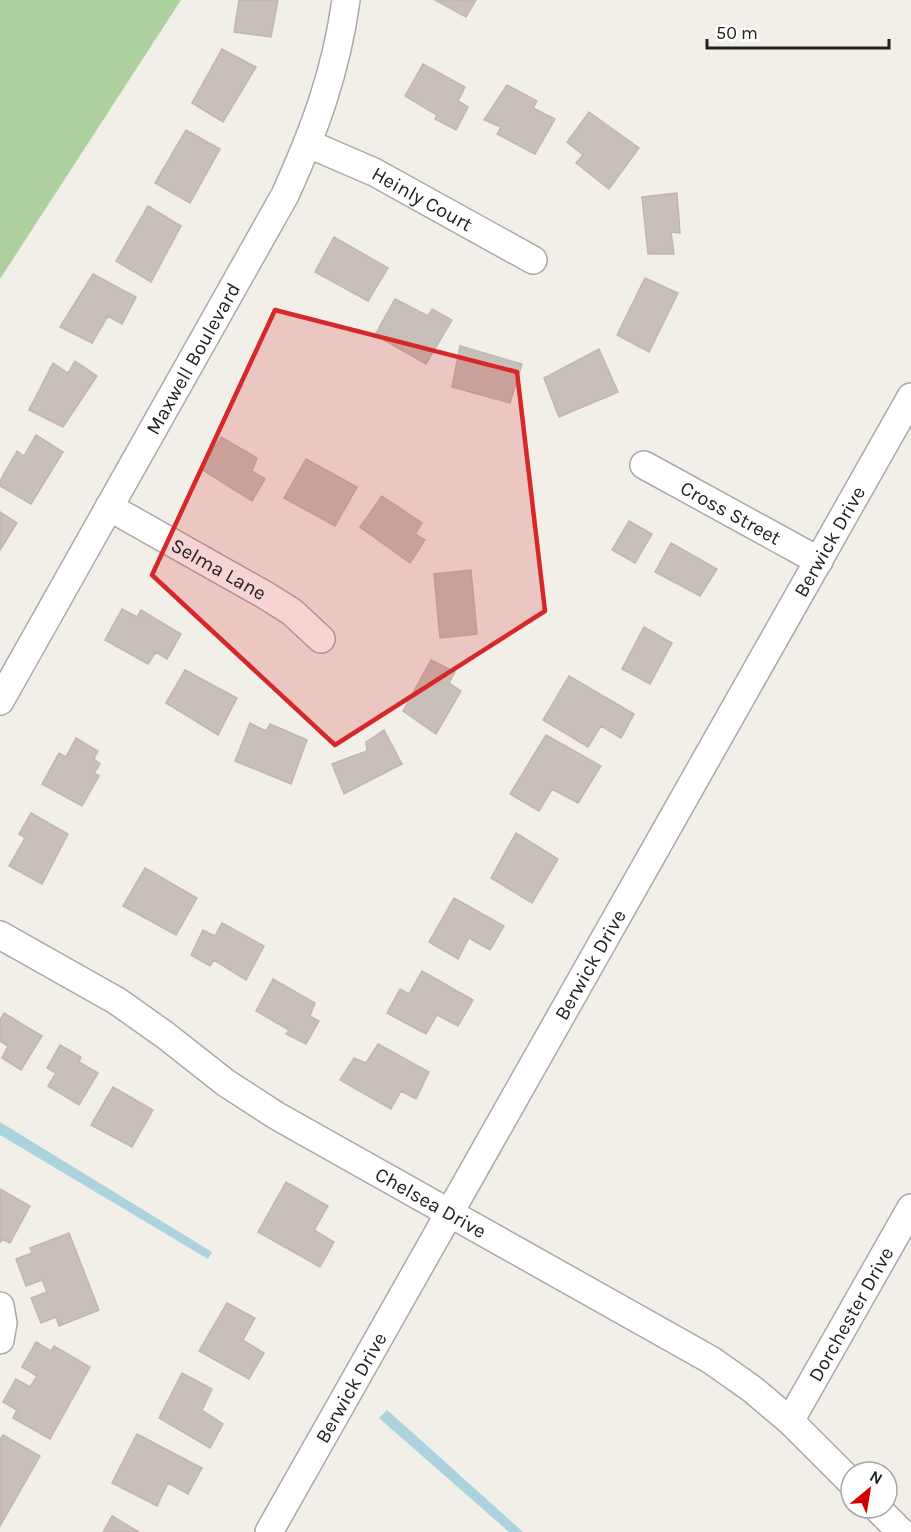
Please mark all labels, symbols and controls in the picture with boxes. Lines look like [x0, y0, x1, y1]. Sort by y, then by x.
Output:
scale bar [707, 12, 888, 50]
text: 50 m [716, 22, 758, 44]
street label: Heinly Court [368, 162, 477, 236]
street label: Maxwell Boulevard [141, 279, 245, 439]
street label: Cross Street [677, 476, 785, 550]
street label: Berwick Drive [789, 482, 870, 601]
street label: Selma Lane [167, 533, 270, 605]
street label: Berwick Drive [550, 905, 630, 1024]
street label: Chelsea Drive [371, 1162, 490, 1243]
street label: Dorchester Drive [803, 1243, 898, 1385]
street label: Berwick Drive [310, 1328, 391, 1447]
north arrow [839, 1460, 899, 1520]
text: N [867, 1466, 886, 1489]

